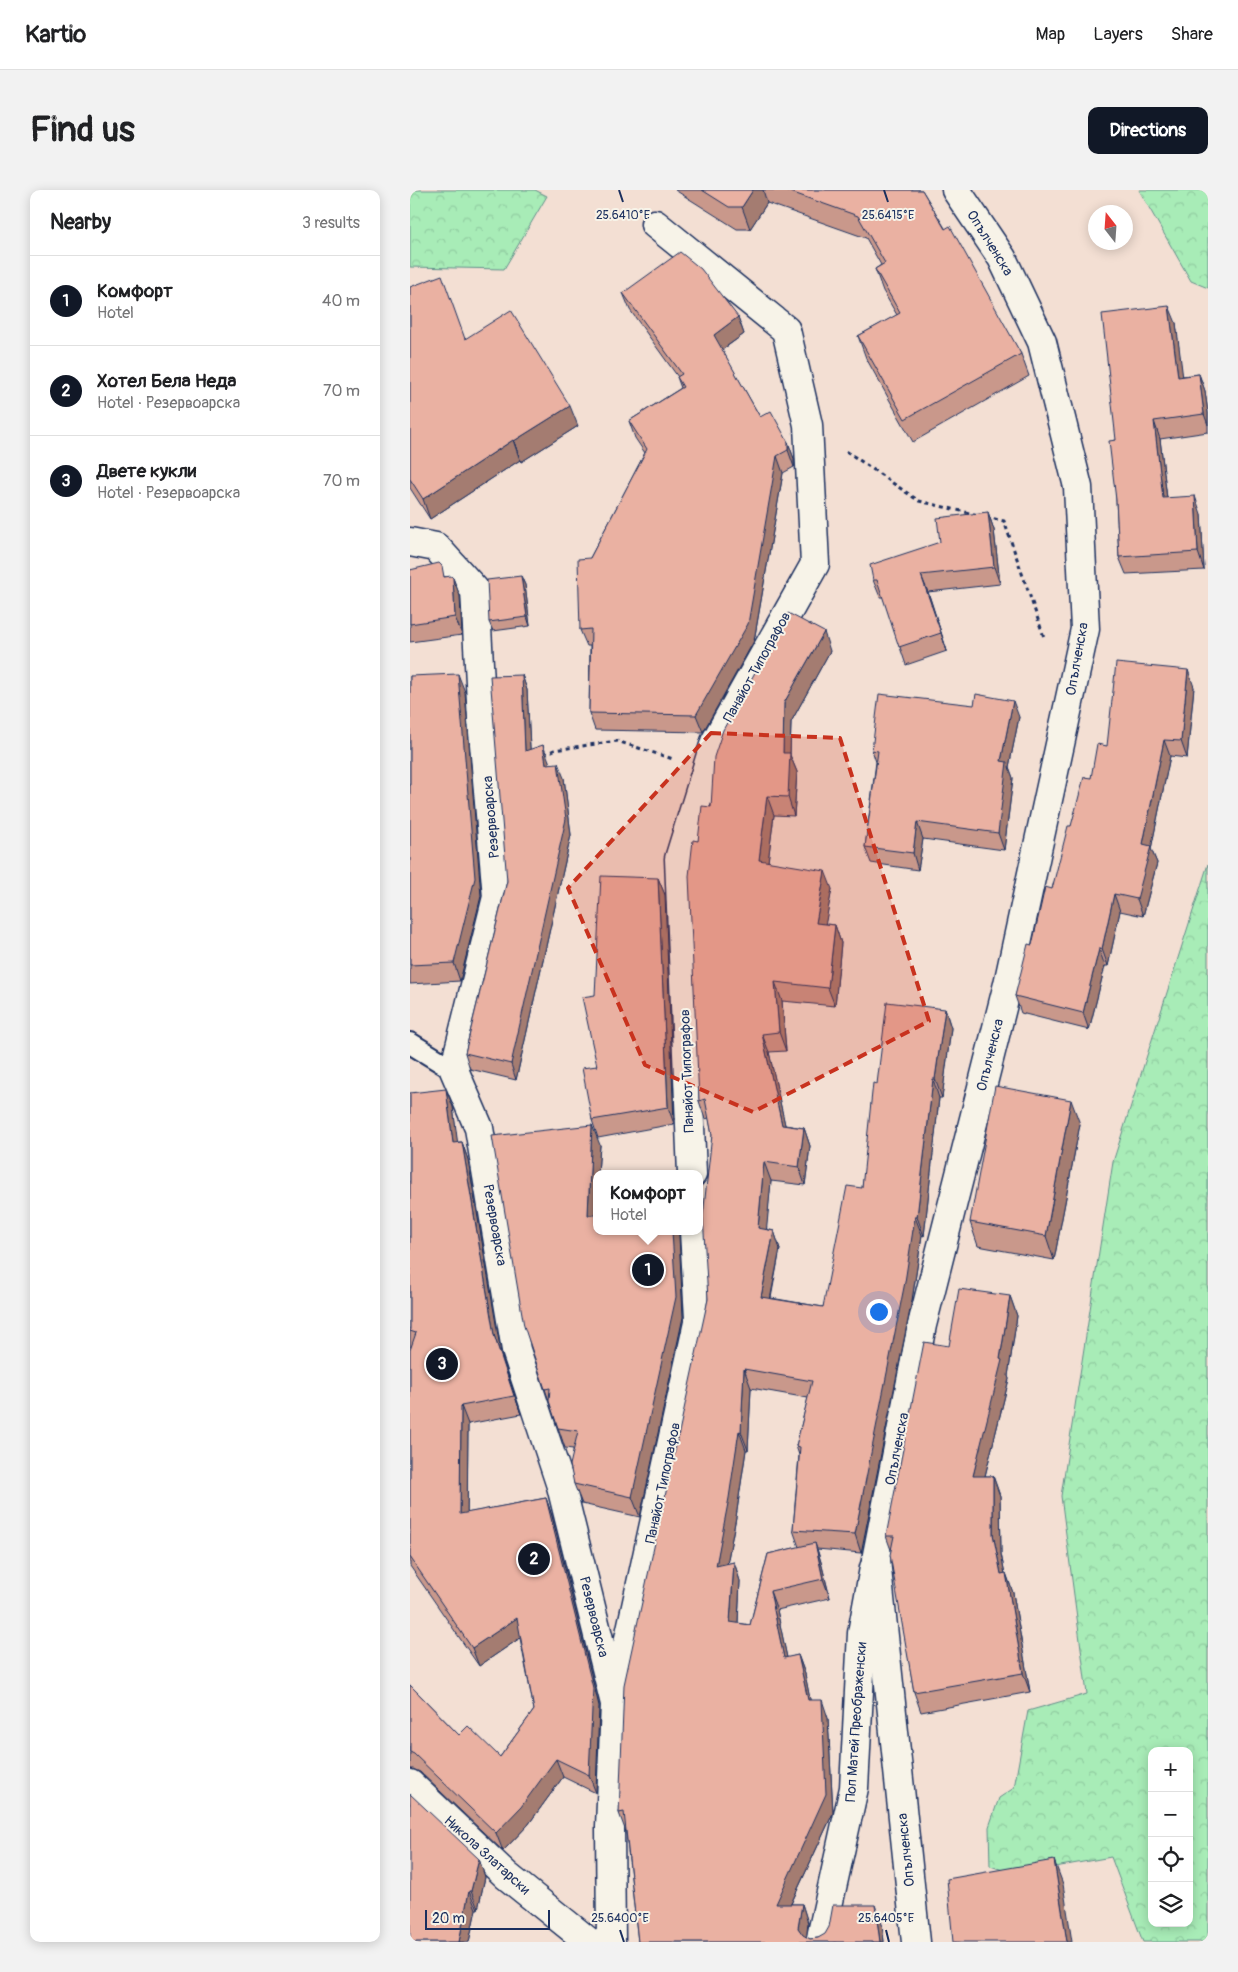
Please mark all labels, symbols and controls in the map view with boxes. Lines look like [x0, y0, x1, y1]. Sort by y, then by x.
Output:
text: Kartio [25, 20, 86, 49]
text: Map [1036, 23, 1065, 46]
text: Layers [1093, 23, 1143, 46]
text: Share [1171, 23, 1213, 46]
button: Directions [1088, 107, 1208, 154]
text: Find us [30, 108, 135, 152]
north arrow [1088, 205, 1133, 250]
street label: Опълченска [963, 207, 1017, 279]
text: 25.6410°E [596, 208, 650, 223]
text: 25.6415°E [862, 208, 914, 223]
text: Nearby [50, 209, 111, 236]
text: 3 results [302, 213, 360, 233]
text: Комфорт [97, 279, 173, 303]
text: 1 [63, 291, 69, 311]
text: 40 m [322, 291, 360, 311]
text: Hotel [97, 303, 134, 323]
text: Xотел Бела Неда [97, 369, 236, 393]
text: 2 [62, 381, 70, 401]
text: 70 m [323, 381, 360, 401]
text: Hotel · Резервоарска [97, 393, 240, 413]
text: Двете кукли [97, 459, 196, 483]
text: 3 [62, 471, 70, 491]
text: 70 m [323, 471, 360, 491]
text: Hotel · Резервоарска [97, 483, 240, 503]
street label: Панайот Типографов [720, 609, 794, 725]
street label: Опълченска [1062, 621, 1092, 697]
street label: Резервоарска [479, 775, 503, 859]
street label: Панайот Типографов [676, 1009, 698, 1133]
street label: Опълченска [973, 1017, 1007, 1093]
popup [593, 1170, 703, 1235]
text: Комфорт [610, 1181, 686, 1205]
street label: Резервоарска [479, 1183, 511, 1267]
text: Hotel [610, 1205, 647, 1225]
pin: 1 [632, 1251, 664, 1289]
your location [866, 1299, 892, 1325]
pin: 3 [426, 1345, 458, 1383]
street label: Опълченска [882, 1411, 912, 1487]
street label: Панайот Типографов [642, 1421, 684, 1545]
pin: 2 [518, 1540, 550, 1578]
street label: Резервоарска [576, 1575, 612, 1659]
street label: Поп Матей Преображенски [842, 1641, 870, 1803]
map controls [1148, 1747, 1193, 1927]
button: + [1148, 1747, 1193, 1792]
button: − [1148, 1792, 1193, 1837]
street label: Никола Златарски [441, 1812, 533, 1898]
street label: Опълченска [894, 1812, 918, 1888]
button: locate [1148, 1837, 1193, 1882]
button: layers [1148, 1882, 1193, 1927]
scale bar [425, 1907, 550, 1930]
text: 20 m [432, 1910, 465, 1927]
text: 25.6400°E [591, 1911, 649, 1926]
text: 25.6405°E [858, 1911, 914, 1926]

